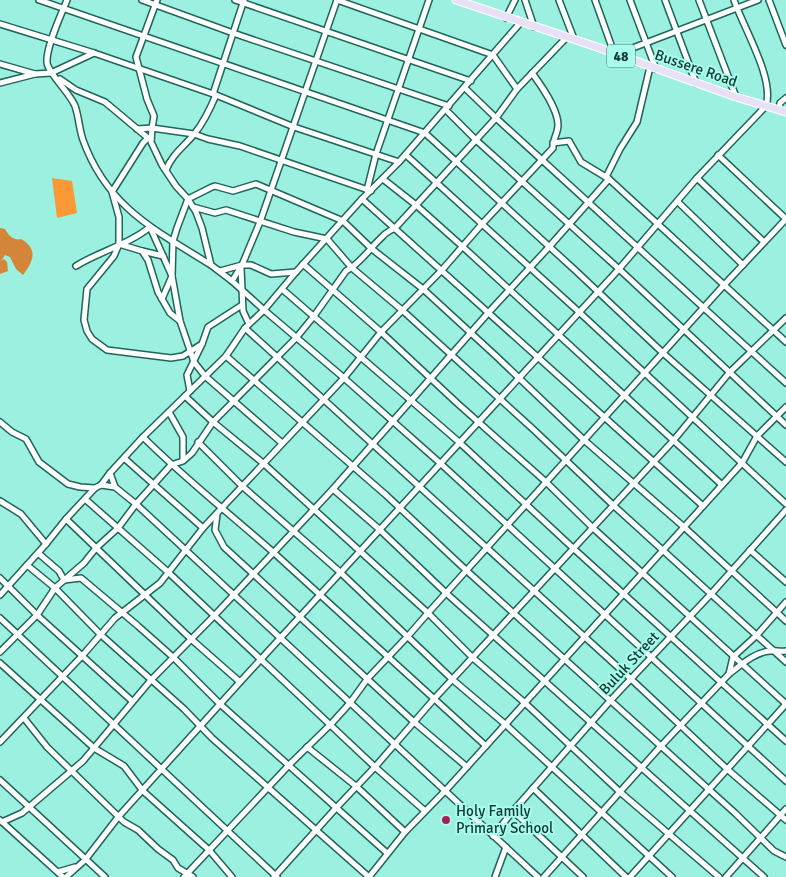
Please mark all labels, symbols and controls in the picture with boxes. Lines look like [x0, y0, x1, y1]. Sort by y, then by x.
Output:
road number: 48 [607, 44, 635, 68]
street label: Bussere Road [652, 45, 740, 91]
street label: Buluk Street [595, 628, 663, 698]
place label: Holy Family Primary School [456, 802, 553, 837]
marker: Holy Family Primary School [440, 814, 452, 826]

